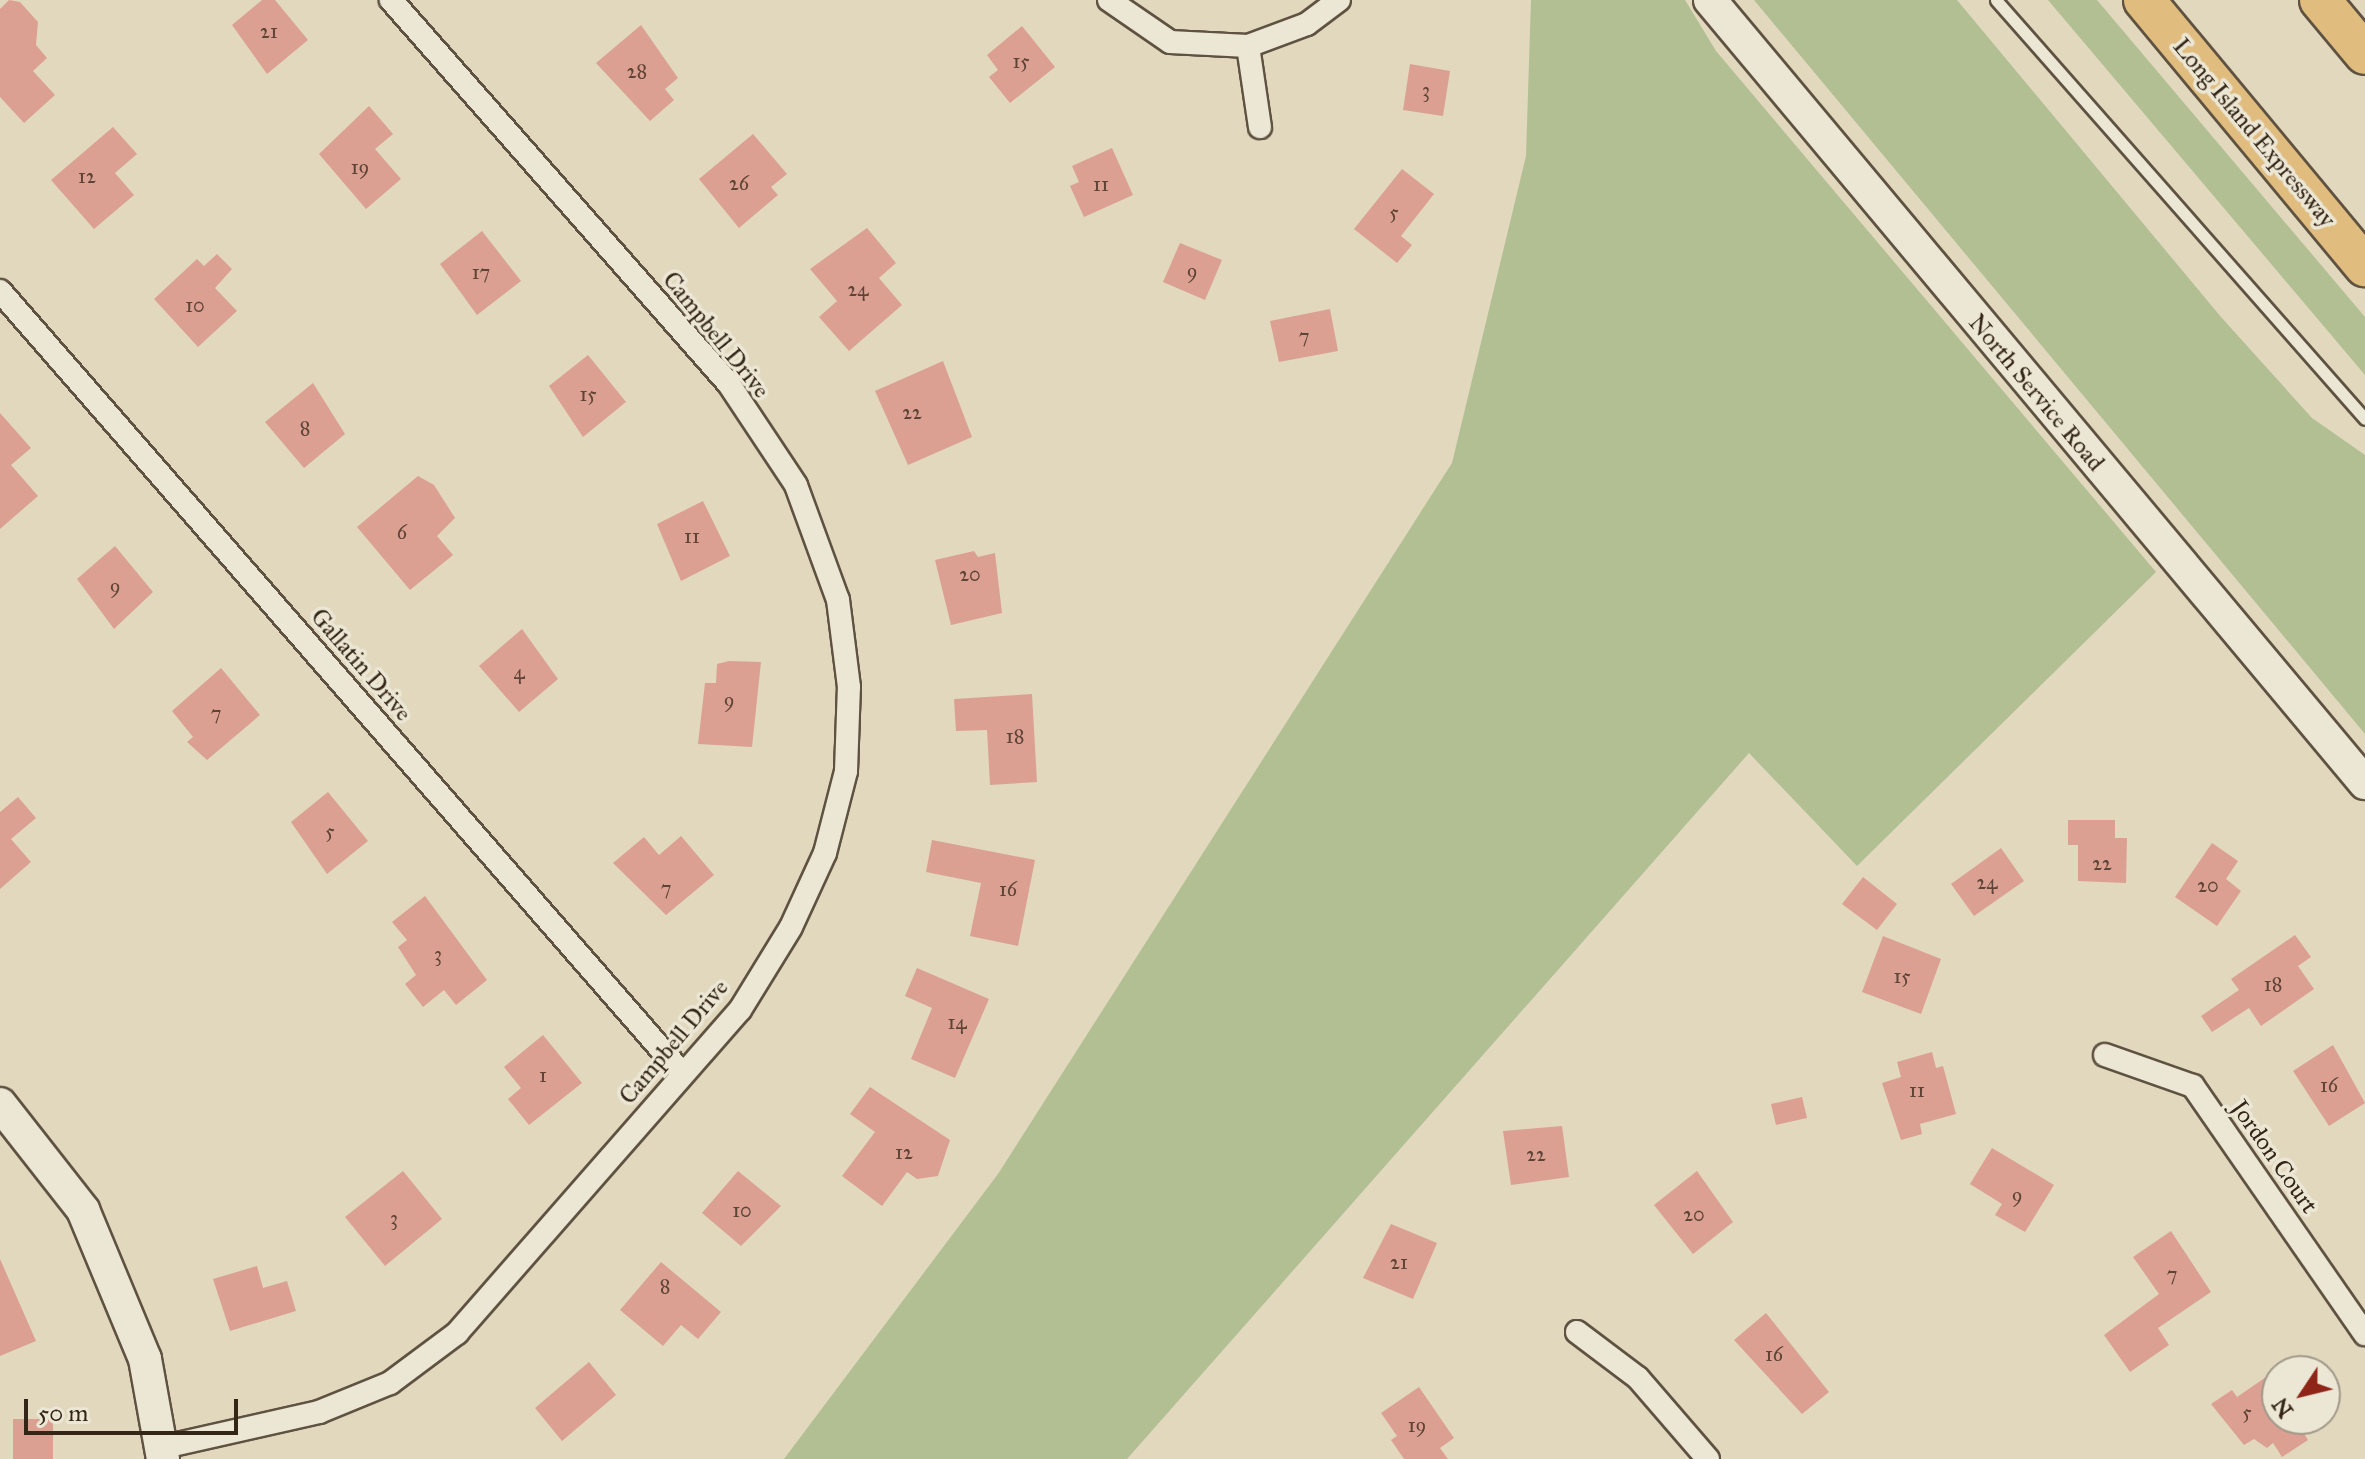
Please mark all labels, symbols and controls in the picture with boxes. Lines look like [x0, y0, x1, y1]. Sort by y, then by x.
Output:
house number: 21 [260, 19, 278, 43]
street label: Long Island Expressway [2167, 33, 2341, 233]
house number: 15 [1012, 49, 1030, 73]
house number: 28 [627, 59, 647, 83]
house number: 3 [1422, 78, 1430, 102]
house number: 19 [351, 155, 369, 179]
house number: 12 [78, 164, 96, 188]
house number: 26 [729, 171, 749, 195]
house number: 11 [1093, 172, 1109, 196]
house number: 5 [1389, 200, 1399, 224]
house number: 9 [1187, 259, 1197, 283]
house number: 17 [472, 260, 490, 284]
street label: Campbell Drive [656, 266, 776, 404]
house number: 24 [847, 277, 869, 301]
house number: 10 [185, 293, 205, 317]
street label: North Service Road [1962, 309, 2110, 477]
house number: 7 [1299, 324, 1309, 348]
house number: 15 [579, 382, 597, 406]
house number: 22 [902, 400, 922, 424]
house number: 8 [300, 416, 310, 440]
house number: 6 [397, 520, 407, 544]
house number: 11 [684, 524, 700, 548]
house number: 20 [959, 562, 981, 586]
house number: 9 [110, 574, 120, 598]
street label: Gallatin Drive [304, 603, 418, 727]
house number: 4 [513, 660, 525, 684]
house number: 9 [724, 688, 734, 712]
house number: 7 [211, 701, 221, 725]
house number: 18 [1006, 724, 1024, 748]
house number: 5 [325, 819, 335, 843]
house number: 22 [2092, 851, 2112, 875]
house number: 24 [1976, 870, 1998, 894]
house number: 20 [2197, 873, 2219, 897]
house number: 7 [661, 876, 671, 900]
house number: 16 [999, 877, 1017, 901]
house number: 3 [434, 942, 442, 966]
house number: 15 [1893, 964, 1911, 988]
house number: 18 [2264, 972, 2282, 996]
street label: Campbell Drive [613, 974, 735, 1110]
house number: 14 [947, 1010, 967, 1034]
house number: 1 [539, 1063, 547, 1087]
house number: 16 [2320, 1073, 2338, 1097]
house number: 11 [1909, 1078, 1925, 1102]
street label: Jordon Court [2224, 1095, 2324, 1219]
house number: 12 [895, 1140, 913, 1164]
house number: 22 [1526, 1142, 1546, 1166]
house number: 9 [2012, 1183, 2022, 1207]
house number: 10 [732, 1198, 752, 1222]
house number: 20 [1683, 1202, 1705, 1226]
house number: 3 [390, 1206, 398, 1230]
house number: 21 [1390, 1250, 1408, 1274]
house number: 7 [2167, 1262, 2177, 1286]
house number: 8 [660, 1274, 670, 1298]
house number: 16 [1765, 1342, 1783, 1366]
north arrow [2261, 1355, 2341, 1435]
scale bar [28, 1383, 242, 1433]
text: N [2266, 1393, 2299, 1423]
text: 50 m [38, 1398, 88, 1428]
house number: 5 [2242, 1400, 2252, 1424]
house number: 19 [1408, 1413, 1426, 1437]

